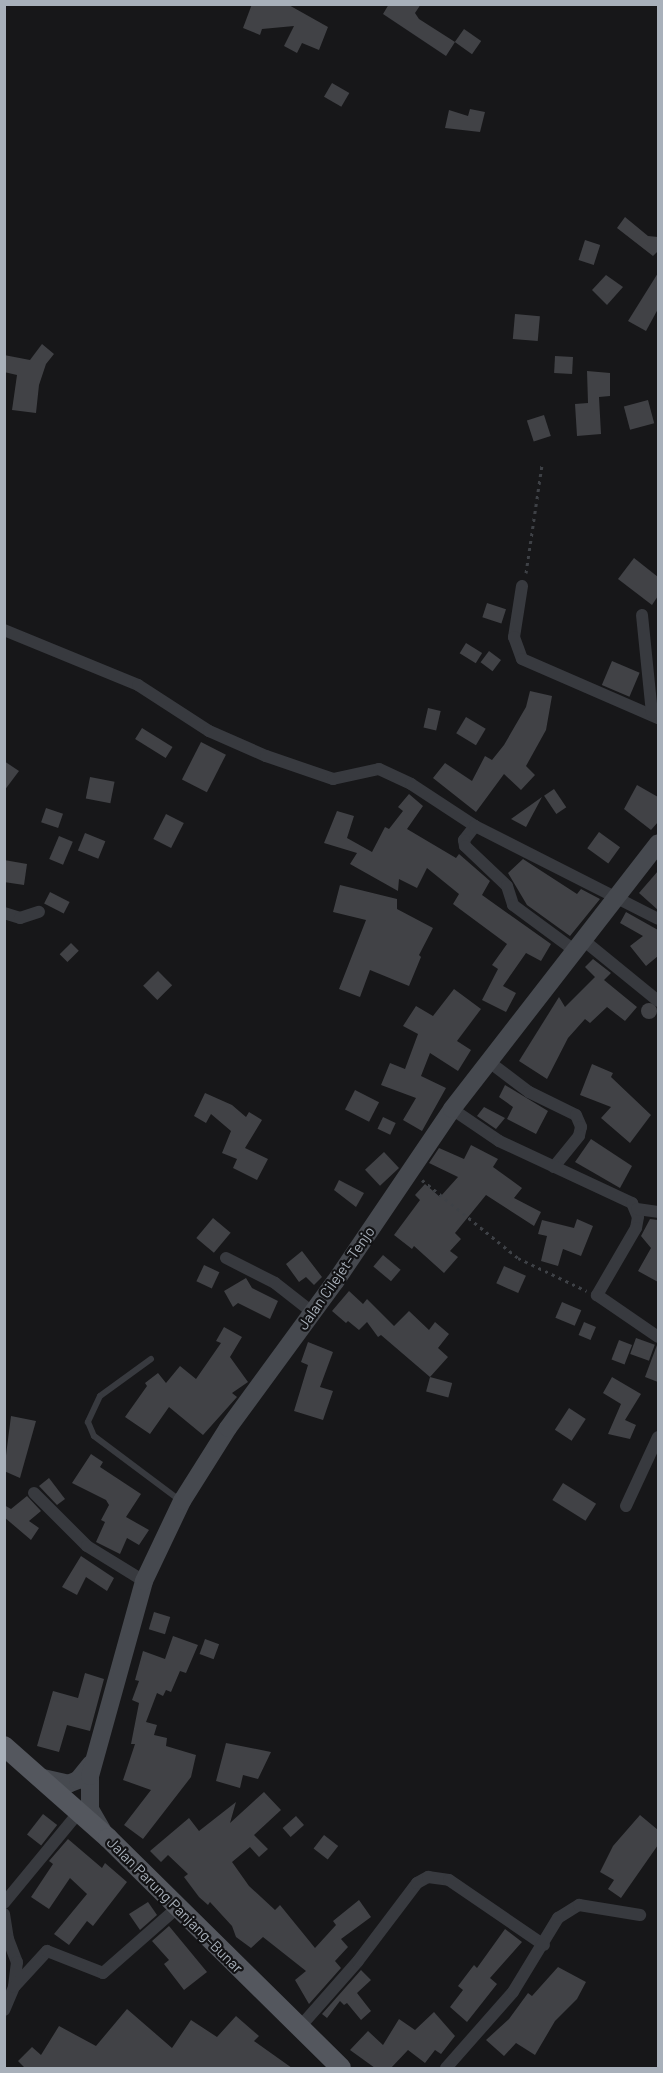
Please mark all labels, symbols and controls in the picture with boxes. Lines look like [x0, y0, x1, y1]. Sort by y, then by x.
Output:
street label: Jalan Cilejet–Tenjo [294, 1223, 378, 1333]
street label: Jalan Parung Panjang–Bunar [103, 1833, 247, 1977]

